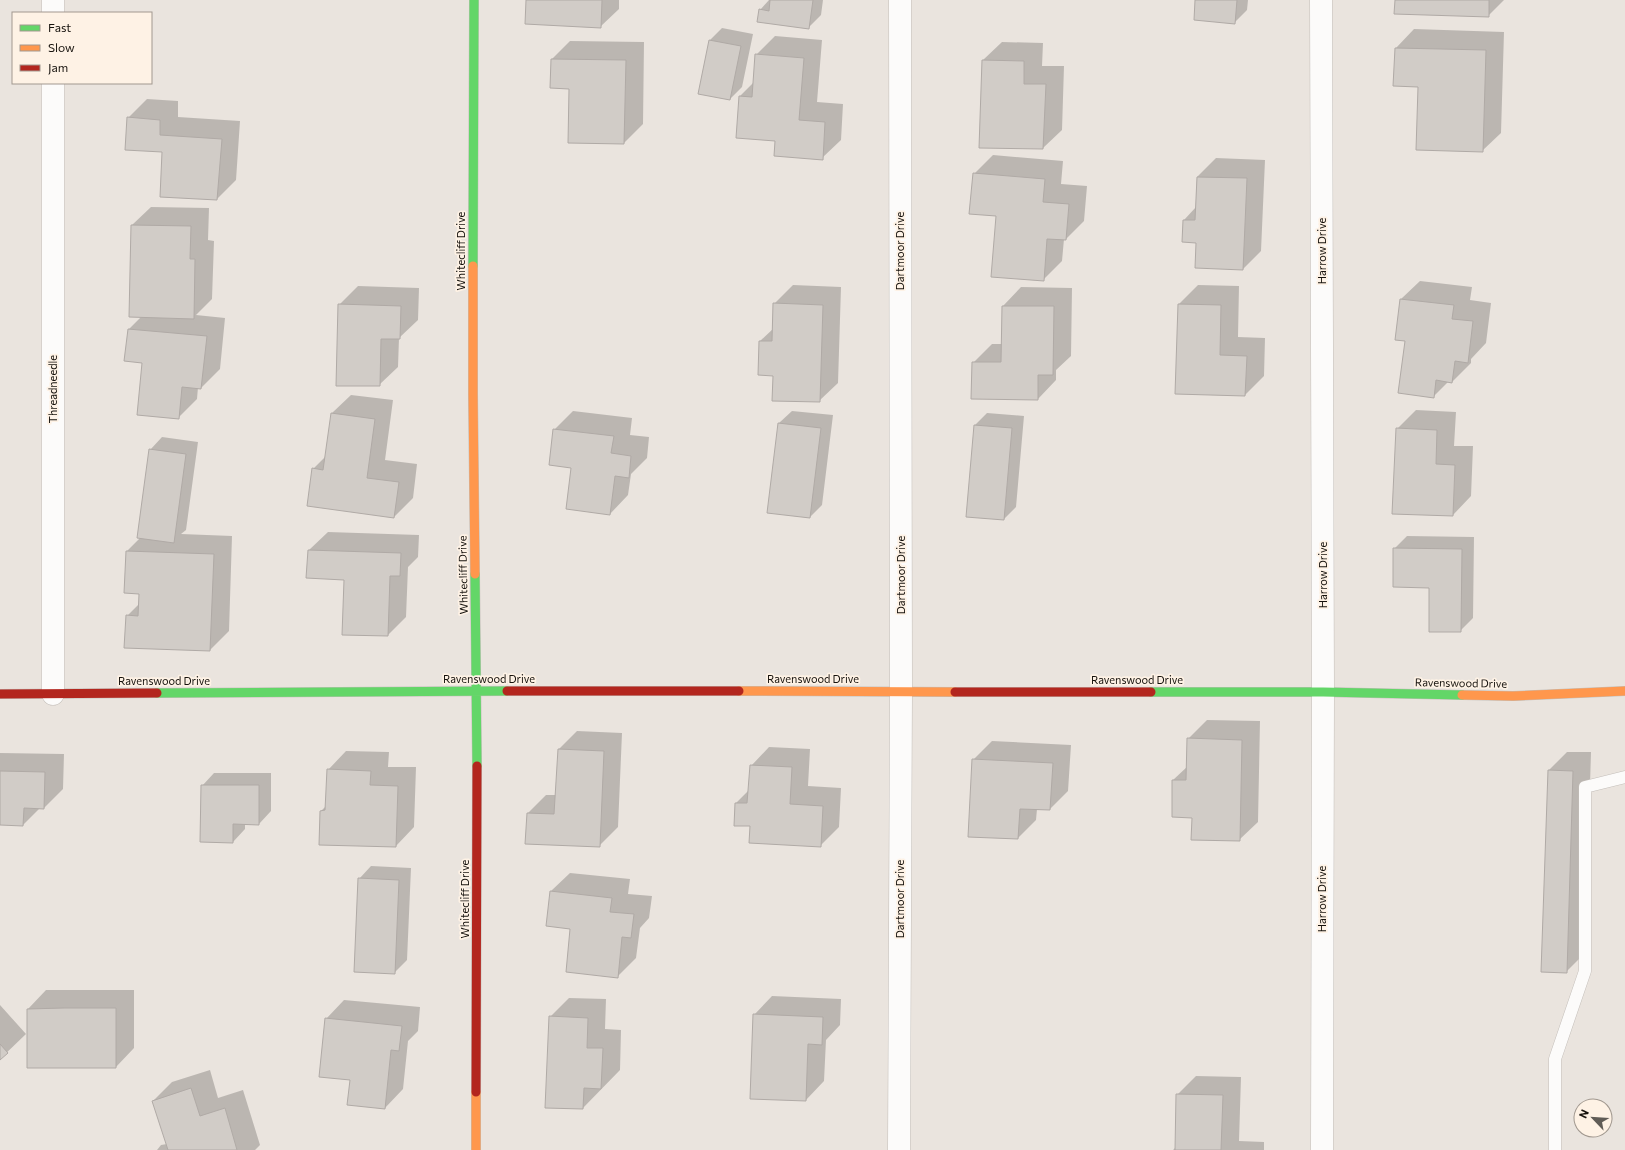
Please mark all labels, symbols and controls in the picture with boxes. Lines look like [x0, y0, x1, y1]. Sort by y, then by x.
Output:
legend [12, 12, 152, 84]
text: Fast [48, 20, 71, 34]
text: Slow [48, 40, 75, 54]
text: Jam [48, 60, 68, 75]
street label: Whitecliff Drive [454, 211, 467, 290]
street label: Dartmoor Drive [893, 212, 906, 290]
street label: Harrow Drive [1315, 218, 1328, 284]
street label: Threadneedle [46, 355, 59, 423]
street label: Whitecliff Drive [455, 535, 470, 615]
street label: Dartmoor Drive [894, 536, 907, 614]
street label: Harrow Drive [1316, 542, 1329, 608]
street label: Ravenswood Drive [443, 672, 535, 685]
street label: Ravenswood Drive [767, 672, 859, 685]
street label: Ravenswood Drive [1091, 673, 1183, 686]
street label: Ravenswood Drive [118, 674, 210, 687]
street label: Ravenswood Drive [1415, 675, 1507, 690]
street label: Whitecliff Drive [458, 859, 471, 938]
street label: Dartmoor Drive [893, 860, 906, 938]
street label: Harrow Drive [1315, 866, 1328, 932]
north arrow [1573, 1098, 1613, 1138]
text: N [1576, 1107, 1591, 1120]

